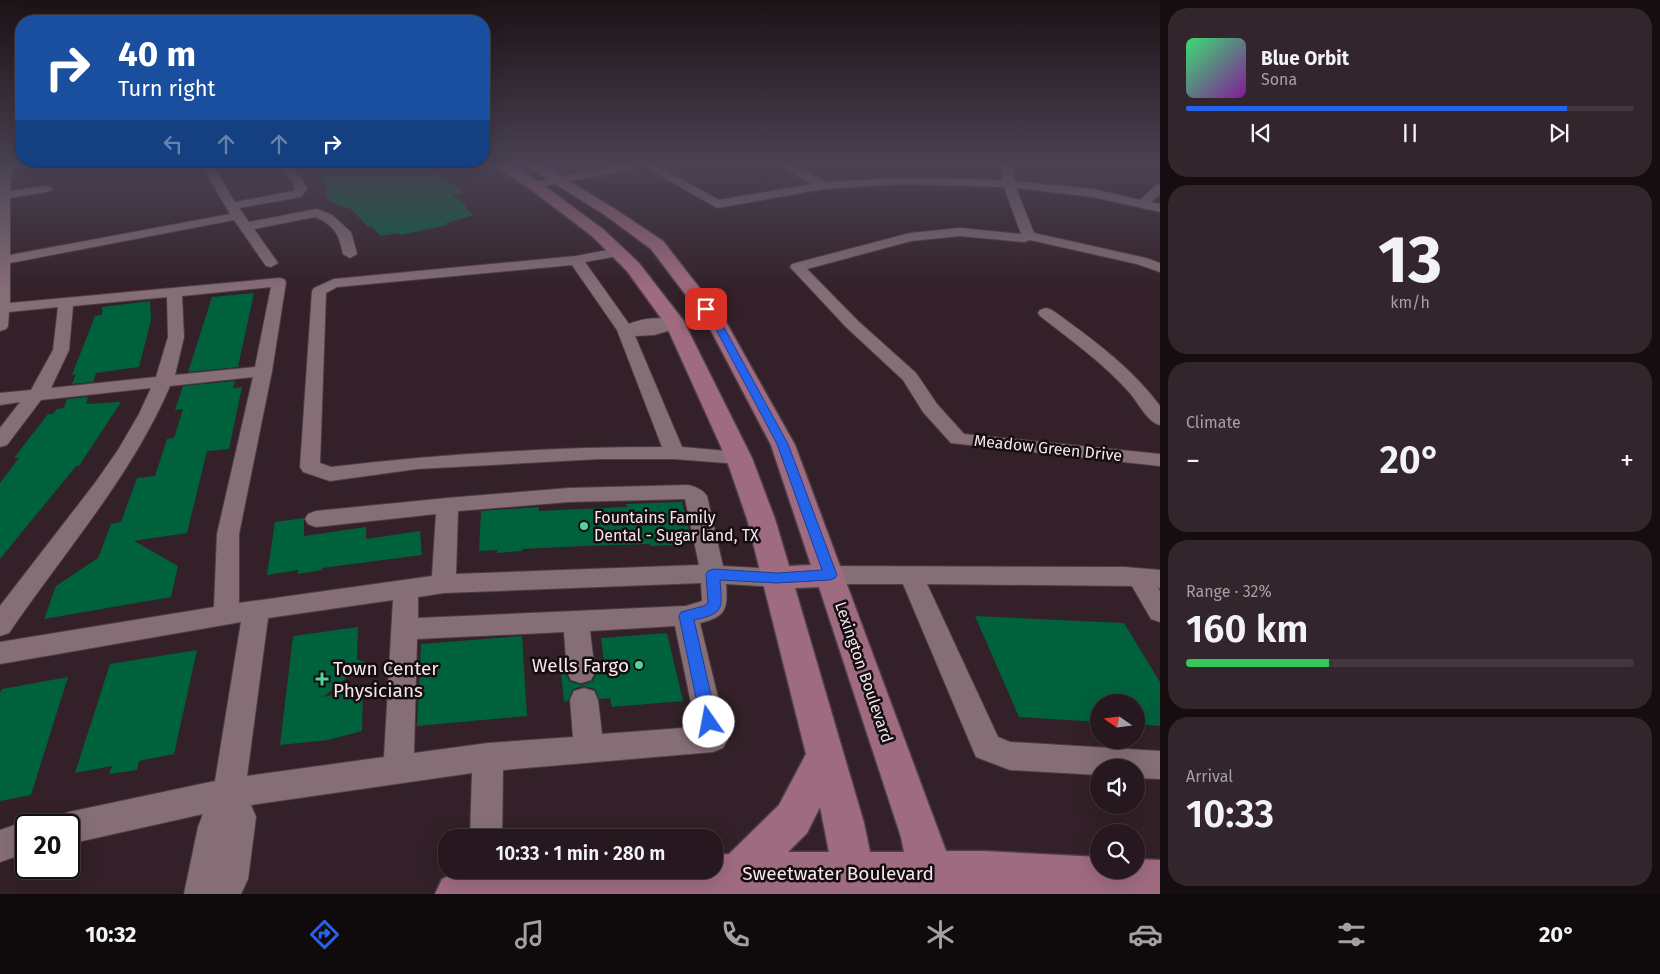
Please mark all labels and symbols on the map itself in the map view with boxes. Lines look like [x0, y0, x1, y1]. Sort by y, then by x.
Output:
pin [685, 288, 727, 330]
street label: Meadow Green Drive [973, 431, 1123, 465]
place label: Fountains Family Dental - Sugar land, TX [594, 508, 759, 545]
marker: Fountains Family Dental - Sugar land, TX [578, 520, 590, 532]
street label: Lexington Boulevard [831, 599, 897, 745]
place label: Wells Fargo [532, 654, 629, 677]
place label: Town Center Physicians [333, 657, 439, 702]
marker: Wells Fargo [633, 659, 645, 671]
marker: Town Center Physicians [315, 672, 329, 686]
north arrow [1090, 694, 1145, 749]
position arrow [682, 695, 734, 747]
speed limit sign: 20 [15, 814, 80, 879]
street label: Sweetwater Boulevard [742, 862, 934, 885]

